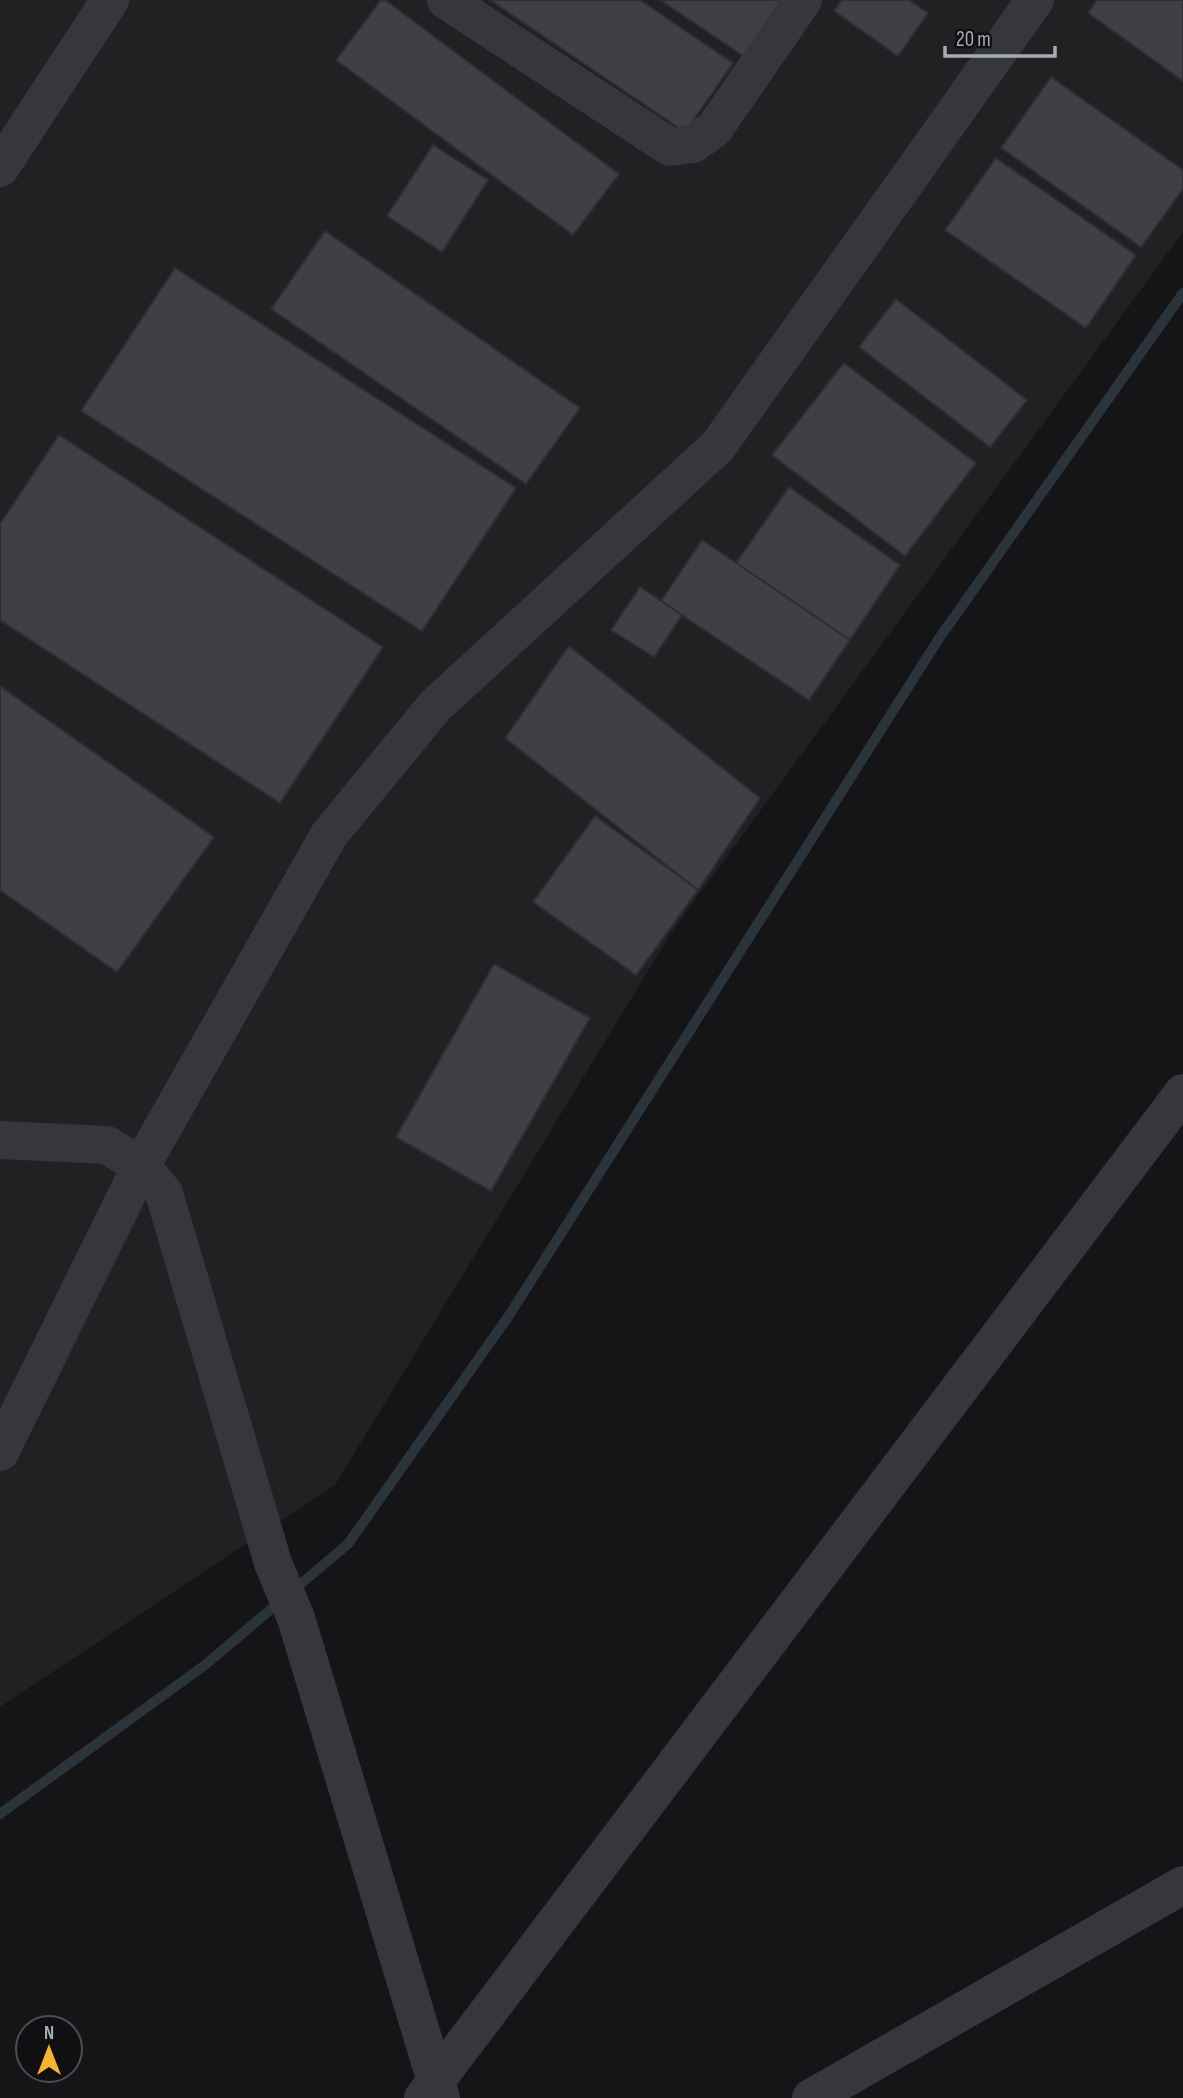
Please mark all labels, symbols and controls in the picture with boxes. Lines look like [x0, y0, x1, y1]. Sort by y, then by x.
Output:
scale bar [945, 14, 1055, 58]
text: 20 m [956, 27, 991, 52]
north arrow [14, 2014, 84, 2084]
text: N [44, 2022, 54, 2045]

